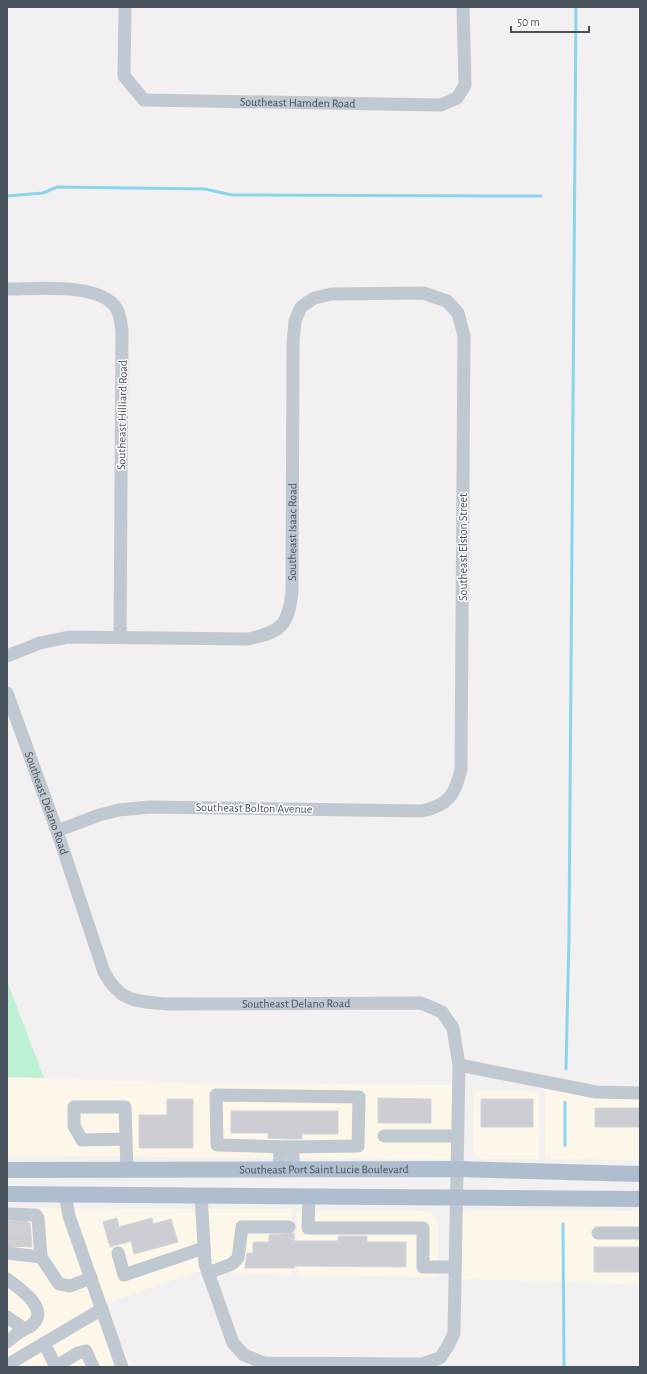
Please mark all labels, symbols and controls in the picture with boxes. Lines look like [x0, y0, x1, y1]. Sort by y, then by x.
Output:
scale bar [511, 8, 589, 34]
text: 50 m [517, 16, 540, 28]
street label: Southeast Hamden Road [240, 96, 356, 110]
street label: Southeast Hilliard Road [115, 360, 129, 470]
street label: Southeast Isaac Road [286, 483, 298, 581]
street label: Southeast Elston Street [457, 493, 469, 601]
street label: Southeast Delano Road [23, 750, 70, 856]
street label: Southeast Bolton Avenue [196, 801, 312, 815]
street label: Southeast Delano Road [242, 997, 351, 1010]
street label: Southeast Port Saint Lucie Boulevard [239, 1163, 409, 1175]

